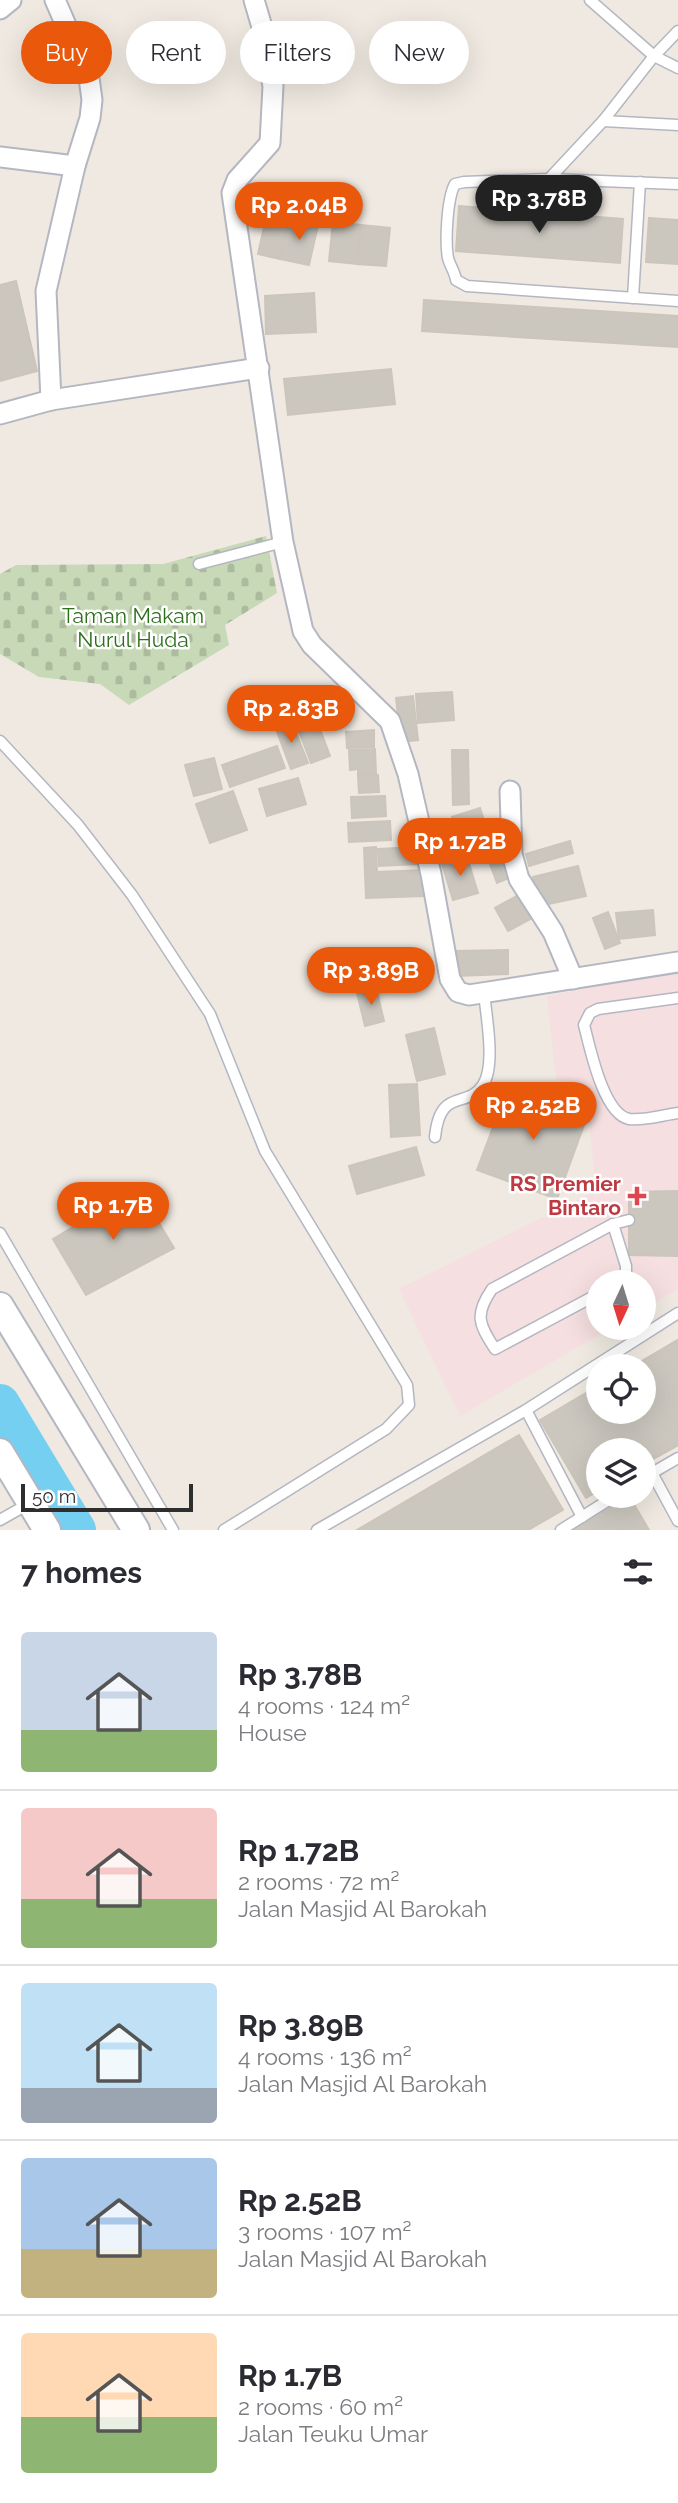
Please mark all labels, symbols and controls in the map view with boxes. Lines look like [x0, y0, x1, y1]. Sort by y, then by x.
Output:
chip: Buy [21, 21, 112, 84]
chip: Rent [126, 21, 226, 84]
chip: Filters [240, 21, 355, 84]
chip: New [369, 21, 469, 84]
pin: Rp 3.78B [467, 176, 611, 235]
pin: Rp 2.04B [227, 182, 371, 242]
text: Rp 3.78B [491, 184, 587, 211]
text: Rp 2.04B [251, 191, 347, 218]
park label: Taman Makam Nurul Huda [62, 603, 204, 652]
pin: Rp 2.83B [219, 686, 363, 745]
text: Rp 2.83B [243, 694, 339, 721]
pin: Rp 1.72B [388, 818, 532, 878]
text: Rp 1.72B [414, 827, 506, 854]
pin: Rp 3.89B [299, 948, 443, 1007]
text: Rp 3.89B [323, 956, 419, 983]
pin: Rp 2.52B [461, 1082, 605, 1142]
text: Rp 2.52B [486, 1091, 580, 1118]
place label: RS Premier Bintaro [510, 1171, 621, 1220]
pin: Rp 1.7B [48, 1182, 178, 1242]
marker: RS Premier Bintaro [627, 1186, 647, 1206]
text: Rp 1.7B [73, 1191, 153, 1218]
north arrow [586, 1270, 656, 1340]
map controls [586, 1270, 656, 1508]
button: locate [586, 1354, 656, 1424]
button: layers [586, 1438, 656, 1508]
scale bar [21, 1481, 192, 1513]
text: 50 m [32, 1485, 76, 1507]
icon: filters [619, 1553, 657, 1591]
text: 7 homes [21, 1555, 142, 1590]
text: Rp 3.78B [238, 1657, 362, 1692]
icon: home [77, 1660, 161, 1744]
text: 4 rooms · 124 m² [238, 1692, 410, 1719]
text: House [238, 1719, 307, 1746]
text: Rp 1.72B [238, 1833, 359, 1868]
icon: home [77, 1836, 161, 1920]
text: 2 rooms · 72 m² [238, 1868, 399, 1895]
text: Jalan Masjid Al Barokah [238, 1895, 487, 1922]
text: Rp 3.89B [238, 2008, 364, 2043]
icon: home [77, 2011, 161, 2095]
text: 4 rooms · 136 m² [238, 2043, 412, 2070]
text: Jalan Masjid Al Barokah [238, 2070, 487, 2097]
text: Rp 2.52B [238, 2183, 362, 2218]
icon: home [77, 2186, 161, 2270]
text: 3 rooms · 107 m² [238, 2218, 412, 2245]
text: Jalan Masjid Al Barokah [238, 2245, 487, 2272]
text: Rp 1.7B [238, 2358, 342, 2393]
icon: home [77, 2361, 161, 2445]
text: 2 rooms · 60 m² [238, 2393, 403, 2420]
text: Jalan Teuku Umar [238, 2420, 428, 2447]

